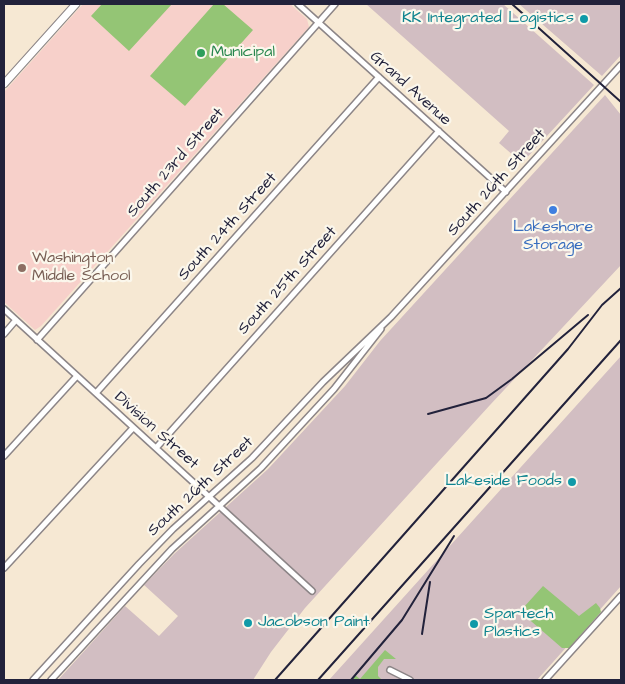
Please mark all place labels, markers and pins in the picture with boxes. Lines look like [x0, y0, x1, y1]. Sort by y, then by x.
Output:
place label: KK Integrated Logistics [402, 9, 574, 29]
marker: KK Integrated Logistics [578, 13, 590, 25]
place label: Municipal [211, 43, 275, 63]
marker: Municipal [195, 47, 207, 59]
marker: Lakeshore Storage [547, 204, 559, 216]
place label: Lakeshore Storage [513, 218, 593, 256]
place label: Washington Middle School [32, 249, 130, 287]
marker: Washington Middle School [16, 262, 28, 274]
place label: Lakeside Foods [445, 472, 562, 492]
marker: Lakeside Foods [566, 476, 578, 488]
place label: Spartech Plastics [484, 605, 553, 643]
place label: Jacobson Paint [258, 613, 369, 633]
marker: Jacobson Paint [242, 617, 254, 629]
marker: Spartech Plastics [468, 618, 480, 630]

